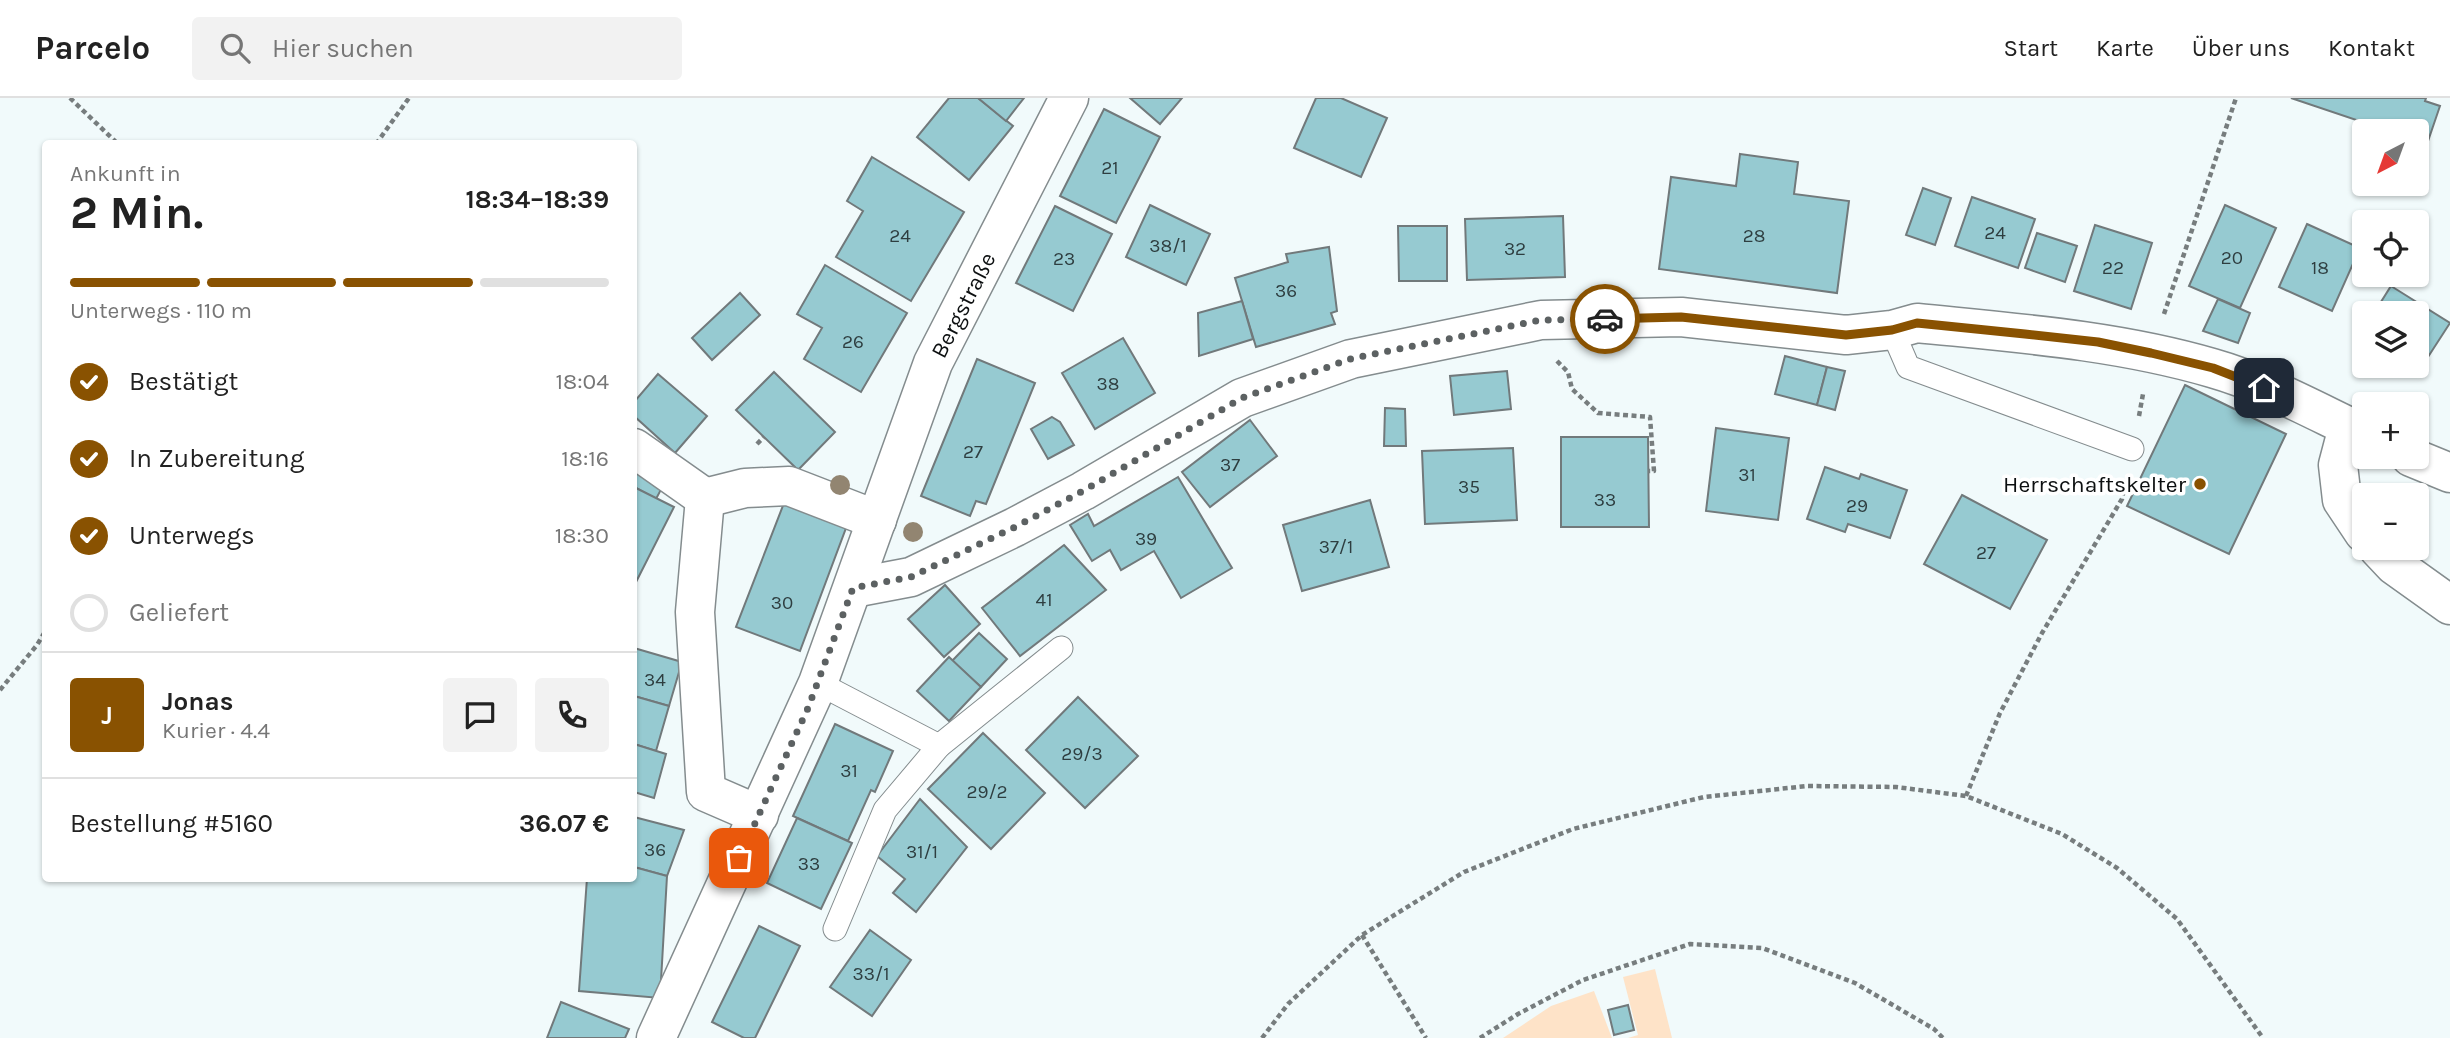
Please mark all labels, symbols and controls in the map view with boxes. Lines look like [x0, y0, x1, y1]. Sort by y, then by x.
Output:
search box [192, 17, 682, 80]
text: Parcelo [35, 29, 150, 67]
icon: search [216, 29, 254, 67]
text: Hier suchen [272, 33, 414, 64]
text: Start [2004, 34, 2058, 62]
text: Karte [2096, 34, 2154, 62]
text: Über uns [2192, 34, 2290, 62]
text: Kontakt [2328, 34, 2415, 62]
north arrow [2352, 119, 2429, 196]
map controls [2352, 119, 2429, 560]
house number: 21 [1101, 157, 1119, 179]
text: Ankunft in [70, 160, 181, 187]
text: 18:34–18:39 [466, 184, 609, 215]
text: 2 Min. [70, 186, 203, 240]
button: locate [2352, 210, 2429, 287]
house number: 24 [1984, 222, 2006, 244]
house number: 24 [889, 225, 911, 247]
house number: 28 [1743, 225, 1765, 247]
house number: 38/1 [1149, 235, 1187, 257]
house number: 32 [1504, 238, 1526, 260]
house number: 20 [2221, 247, 2243, 269]
street label: Bergstraße [925, 248, 1002, 362]
house number: 23 [1053, 248, 1075, 270]
house number: 22 [2102, 257, 2124, 279]
house number: 18 [2311, 257, 2329, 279]
house number: 36 [1275, 280, 1297, 302]
courier [1570, 284, 1640, 354]
text: Unterwegs · 110 m [70, 297, 252, 324]
icon: car [1586, 300, 1624, 338]
button: layers [2352, 301, 2429, 378]
house number: 26 [842, 331, 864, 353]
pin [2234, 358, 2294, 418]
icon: check [70, 363, 108, 401]
text: Bestätigt [129, 366, 238, 397]
text: 18:04 [555, 368, 609, 395]
icon: home [2245, 369, 2283, 407]
house number: 38 [1097, 373, 1119, 395]
button: + [2352, 392, 2429, 469]
icon: check [70, 440, 108, 478]
house number: 27 [963, 441, 983, 463]
text: In Zubereitung [129, 443, 304, 474]
text: 18:16 [561, 445, 609, 472]
house number: 37 [1220, 454, 1240, 476]
house number: 31 [1738, 464, 1756, 486]
place label: Herrschaftskelter [2003, 471, 2187, 498]
house number: 35 [1458, 476, 1480, 498]
marker: Herrschaftskelter [2192, 476, 2208, 492]
button: − [2352, 483, 2429, 560]
house number: 33 [1594, 489, 1616, 511]
house number: 29 [1846, 495, 1868, 517]
icon: check [70, 517, 108, 555]
text: Unterwegs [129, 520, 255, 551]
text: 18:30 [555, 522, 609, 549]
house number: 39 [1135, 528, 1157, 550]
house number: 37/1 [1319, 536, 1353, 558]
house number: 27 [1976, 542, 1996, 564]
house number: 41 [1036, 589, 1052, 611]
house number: 30 [771, 592, 793, 614]
text: Geliefert [129, 597, 229, 628]
house number: 34 [644, 669, 666, 691]
button: chat [443, 678, 517, 752]
button: phone [535, 678, 609, 752]
text: Jonas [162, 686, 233, 717]
text: J [101, 700, 113, 731]
text: Kurier · 4.4 [162, 717, 270, 744]
house number: 29/3 [1061, 743, 1103, 765]
house number: 31 [840, 760, 858, 782]
house number: 29/2 [966, 781, 1008, 803]
text: Bestellung #5160 [70, 808, 273, 839]
text: 36.07 € [519, 808, 609, 839]
pin [709, 828, 769, 888]
house number: 36 [644, 839, 666, 861]
icon: bag [720, 839, 758, 877]
house number: 31/1 [906, 841, 938, 863]
house number: 33 [798, 853, 820, 875]
house number: 33/1 [853, 963, 889, 985]

